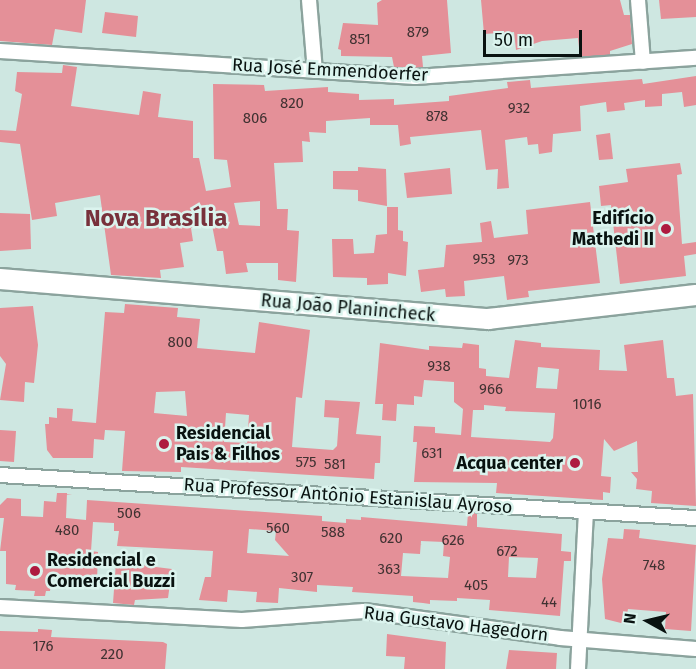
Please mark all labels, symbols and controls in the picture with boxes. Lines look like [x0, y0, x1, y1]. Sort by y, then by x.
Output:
scale bar [486, 18, 585, 56]
house number: 879 [407, 24, 429, 42]
text: 50 m [494, 29, 533, 51]
house number: 851 [349, 31, 371, 49]
street label: Rua José Emmendoerfer [231, 54, 429, 86]
house number: 820 [280, 95, 304, 113]
house number: 932 [508, 100, 530, 118]
house number: 878 [426, 108, 448, 126]
house number: 806 [243, 110, 267, 128]
district label: Nova Brasília [85, 205, 227, 233]
place label: Edifício Mathedi II [572, 208, 654, 250]
marker: Edifício Mathedi II [659, 222, 673, 236]
house number: 953 [473, 251, 495, 269]
house number: 973 [507, 252, 529, 270]
street label: Rua João Planincheck [260, 290, 436, 326]
house number: 800 [167, 334, 193, 352]
house number: 938 [427, 358, 451, 376]
house number: 966 [479, 381, 503, 399]
house number: 1016 [573, 396, 601, 414]
place label: Residencial Pais & Filhos [176, 423, 280, 466]
marker: Residencial Pais & Filhos [157, 437, 171, 451]
house number: 631 [421, 445, 443, 463]
place label: Acqua center [457, 452, 563, 474]
house number: 575 [295, 454, 317, 472]
house number: 581 [324, 456, 346, 474]
marker: Acqua center [568, 456, 582, 470]
street label: Rua Professor Antônio Estanislau Ayroso [183, 474, 513, 518]
house number: 506 [117, 505, 141, 523]
house number: 560 [266, 520, 290, 538]
house number: 480 [55, 522, 79, 540]
house number: 588 [321, 524, 345, 542]
house number: 620 [379, 530, 403, 548]
house number: 626 [441, 532, 465, 550]
house number: 672 [496, 543, 518, 561]
place label: Residencial e Comercial Buzzi [47, 550, 175, 592]
house number: 748 [643, 557, 665, 575]
house number: 363 [378, 561, 400, 579]
marker: Residencial e Comercial Buzzi [28, 564, 42, 578]
house number: 307 [291, 569, 313, 587]
house number: 405 [464, 577, 488, 595]
north arrow [618, 591, 678, 651]
house number: 44 [541, 594, 557, 612]
street label: Rua Gustavo Hagedorn [363, 602, 549, 646]
text: N [620, 612, 640, 625]
house number: 176 [33, 638, 53, 656]
house number: 220 [100, 646, 124, 664]

